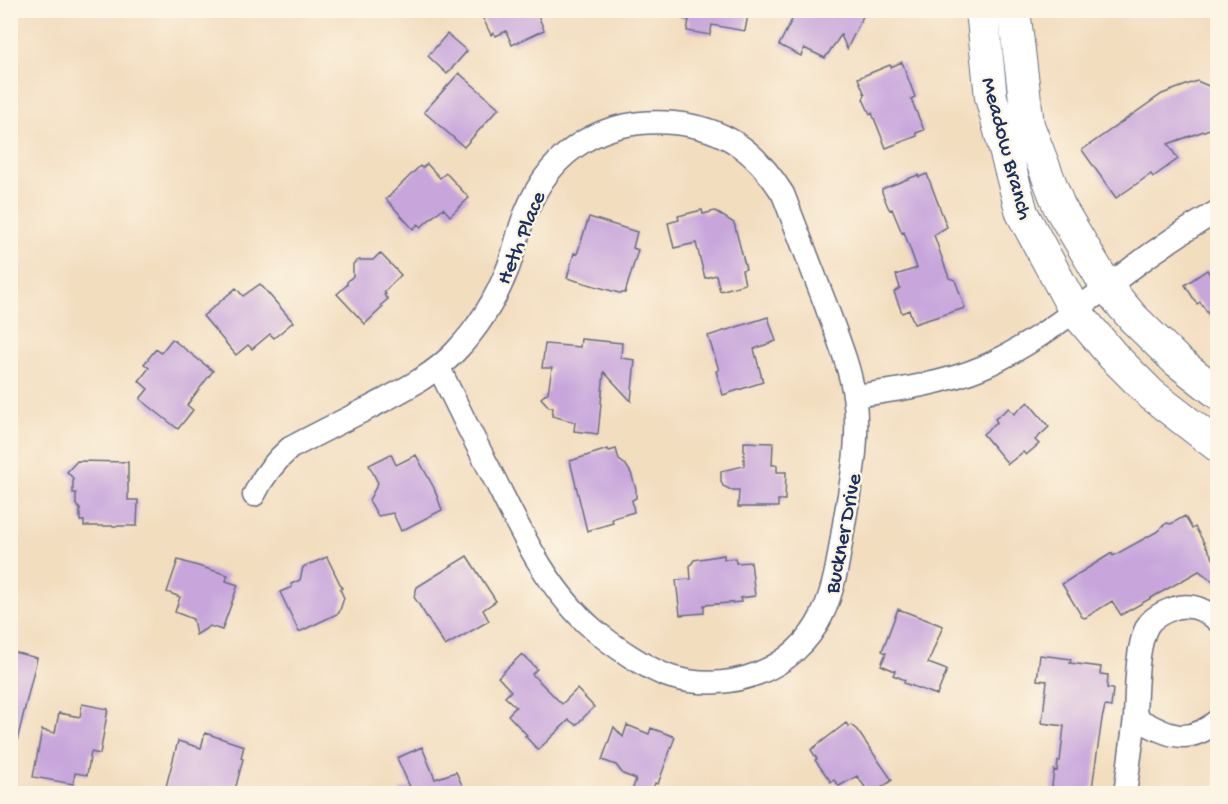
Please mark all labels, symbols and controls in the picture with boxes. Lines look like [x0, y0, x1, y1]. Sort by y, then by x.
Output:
street label: Meadow Branch [974, 75, 1037, 223]
street label: Heth Place [492, 188, 553, 289]
street label: Buckner Drive [820, 471, 869, 597]

